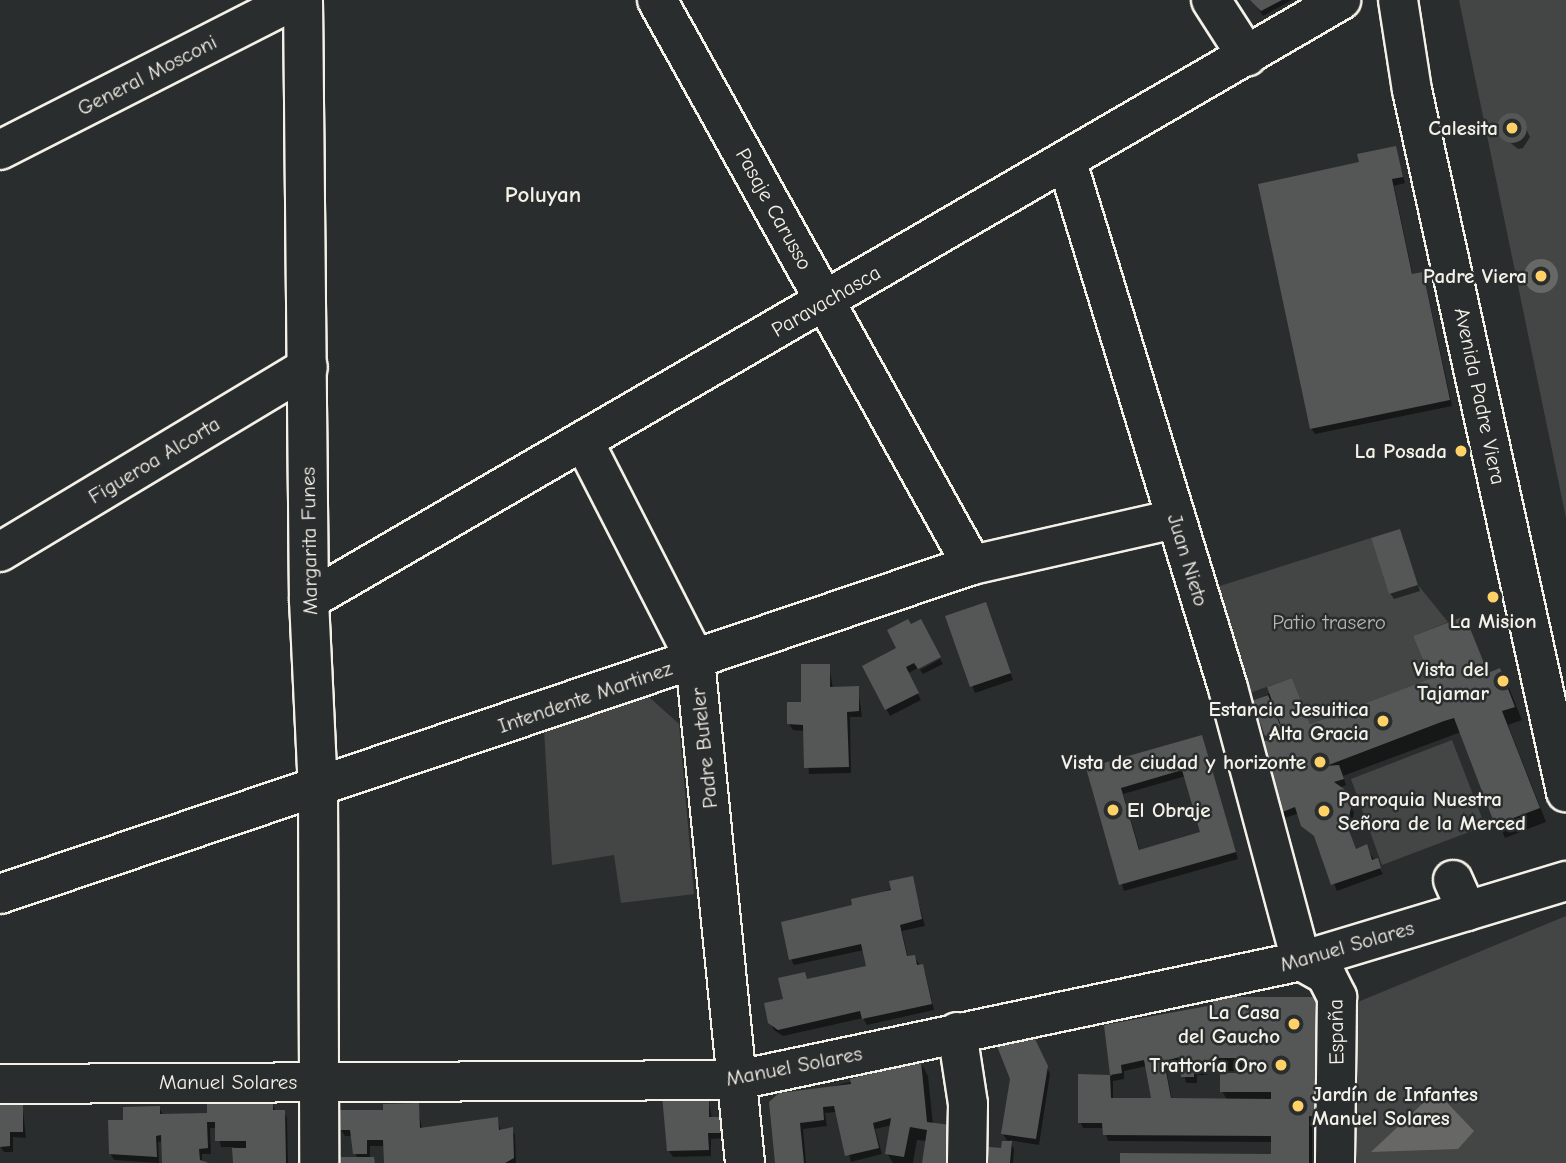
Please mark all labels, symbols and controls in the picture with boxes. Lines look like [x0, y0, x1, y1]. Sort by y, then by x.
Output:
street label: General Mosconi [73, 29, 221, 121]
place label: Calesita [1428, 115, 1498, 141]
marker: Calesita [1504, 120, 1520, 136]
street label: Pasaje Carusso [730, 144, 818, 274]
district label: Poluyan [505, 181, 581, 209]
street label: Paravachasca [767, 260, 885, 342]
place label: Padre Viera [1423, 263, 1527, 289]
marker: Padre Viera [1533, 268, 1549, 284]
street label: Avenida Padre Viera [1449, 305, 1511, 487]
street label: Figueroa Alcorta [84, 411, 224, 509]
place label: La Posada [1354, 438, 1447, 464]
marker: La Posada [1453, 443, 1469, 459]
street label: Margarita Funes [295, 467, 323, 615]
street label: Juan Nieto [1162, 511, 1214, 609]
marker: La Mision [1485, 589, 1501, 605]
place label: La Mision [1449, 608, 1537, 634]
park label: Patio trasero [1272, 609, 1386, 635]
street label: Intendente Martinez [495, 655, 675, 739]
place label: Vista del Tajamar [1413, 656, 1489, 706]
marker: Vista del Tajamar [1495, 673, 1511, 689]
street label: Padre Buteler [685, 686, 723, 810]
place label: Estancia Jesuitica Alta Gracia [1208, 696, 1369, 746]
marker: Estancia Jesuitica Alta Gracia [1375, 713, 1391, 729]
place label: Vista de ciudad y horizonte [1061, 749, 1306, 775]
marker: Vista de ciudad y horizonte [1312, 754, 1328, 770]
place label: Parroquia Nuestra Señora de la Merced [1338, 786, 1526, 836]
place label: El Obraje [1127, 797, 1211, 823]
marker: El Obraje [1105, 802, 1121, 818]
marker: Parroquia Nuestra Señora de la Merced [1316, 803, 1332, 819]
street label: Manuel Solares [1277, 915, 1417, 977]
place label: La Casa del Gaucho [1178, 999, 1280, 1049]
street label: España [1323, 999, 1349, 1065]
marker: La Casa del Gaucho [1286, 1016, 1302, 1032]
street label: Manuel Solares [724, 1040, 864, 1092]
place label: Trattoría Oro [1149, 1052, 1267, 1078]
marker: Trattoría Oro [1273, 1057, 1289, 1073]
street label: Manuel Solares [159, 1069, 297, 1095]
place label: Jardín de Infantes Manuel Solares [1312, 1081, 1478, 1131]
marker: Jardín de Infantes Manuel Solares [1290, 1098, 1306, 1114]

